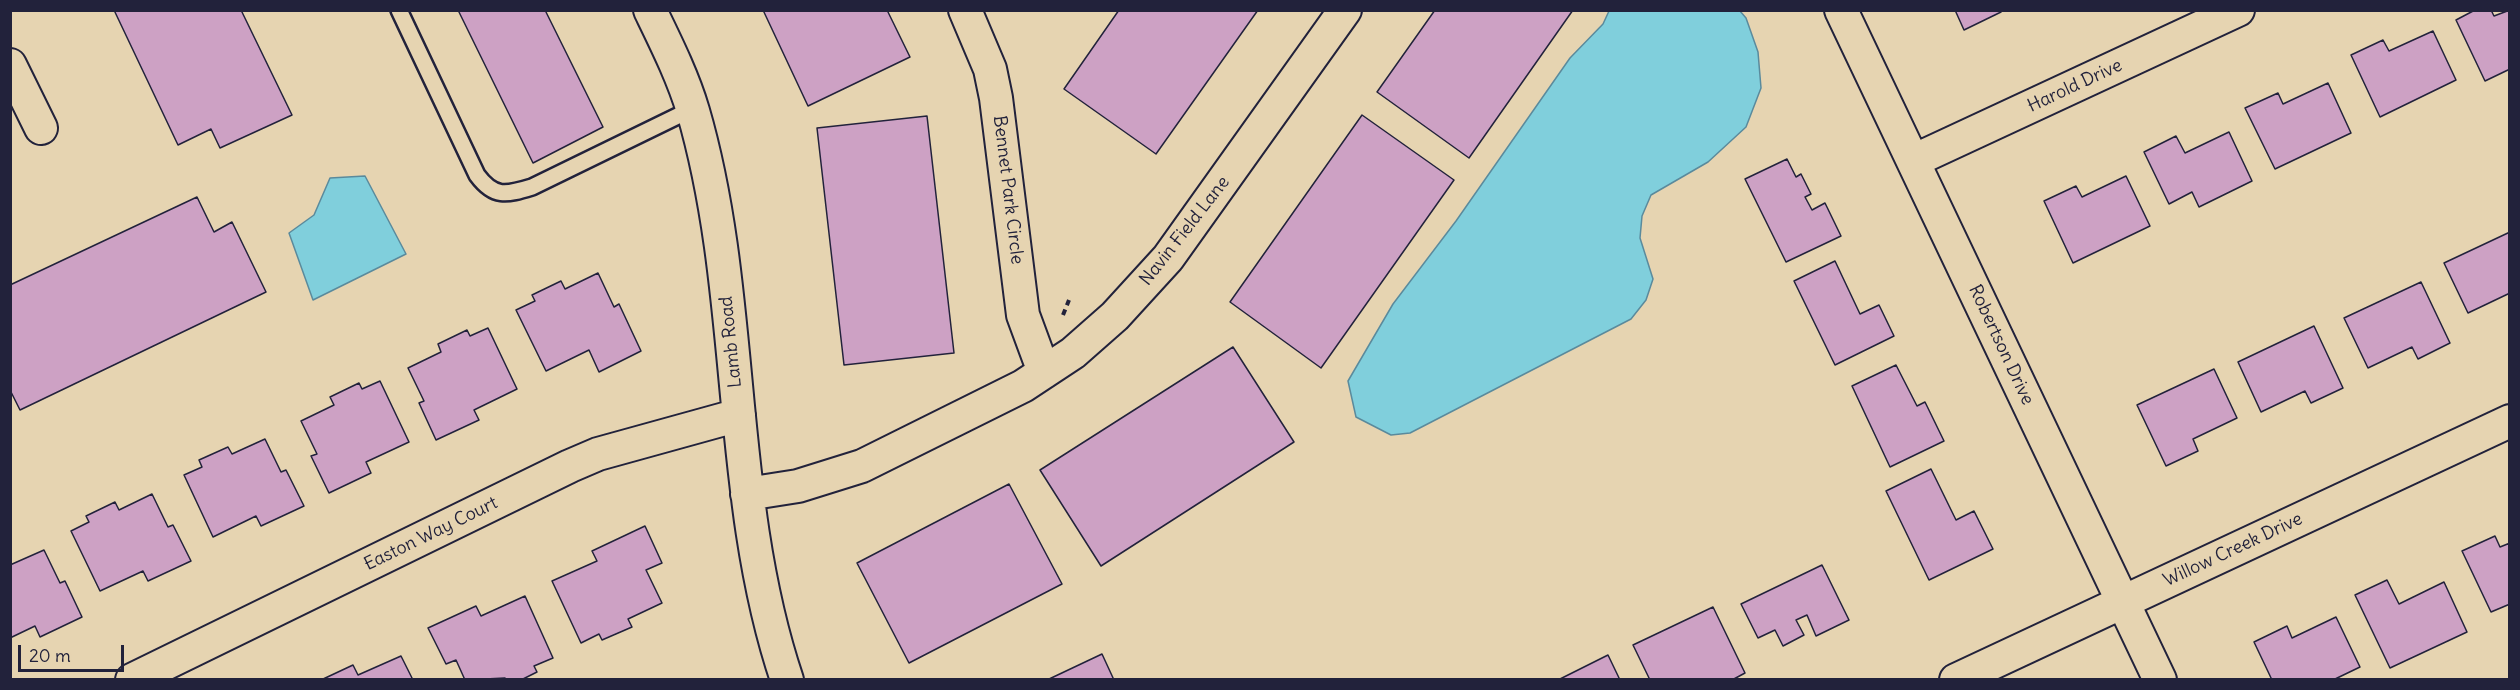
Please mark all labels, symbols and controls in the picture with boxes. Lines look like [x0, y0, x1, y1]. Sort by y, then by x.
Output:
street label: Harold Drive [2024, 55, 2126, 117]
street label: Bennet Park Circle [988, 114, 1028, 266]
street label: Navin Field Lane [1136, 172, 1234, 290]
street label: Robertson Drive [1964, 282, 2038, 408]
street label: Lamb Road [715, 295, 747, 389]
street label: Easton Way Court [361, 492, 501, 576]
street label: Willow Creek Drive [2160, 508, 2306, 592]
scale bar [21, 633, 128, 671]
text: 20 m [29, 644, 71, 667]

